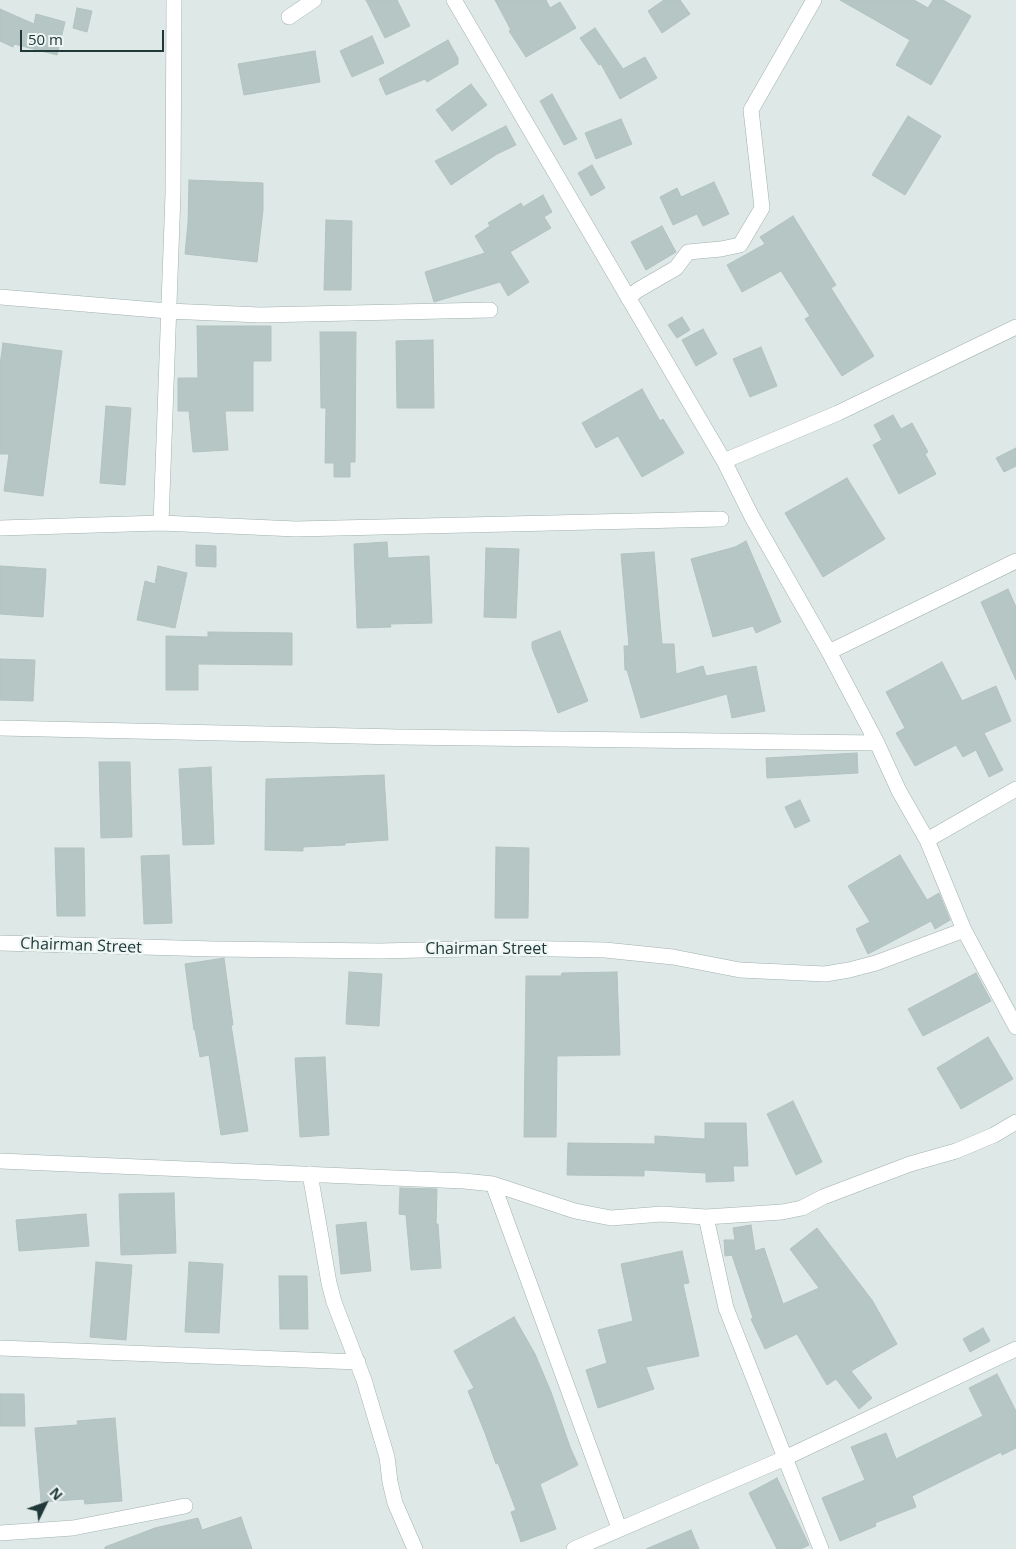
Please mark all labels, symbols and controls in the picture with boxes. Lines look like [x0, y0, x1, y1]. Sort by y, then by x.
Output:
scale bar [22, 20, 166, 52]
text: 50 m [28, 29, 63, 49]
street label: Chairman Street [20, 934, 142, 958]
street label: Chairman Street [425, 939, 547, 959]
north arrow [20, 1479, 70, 1529]
text: N [46, 1483, 67, 1504]

